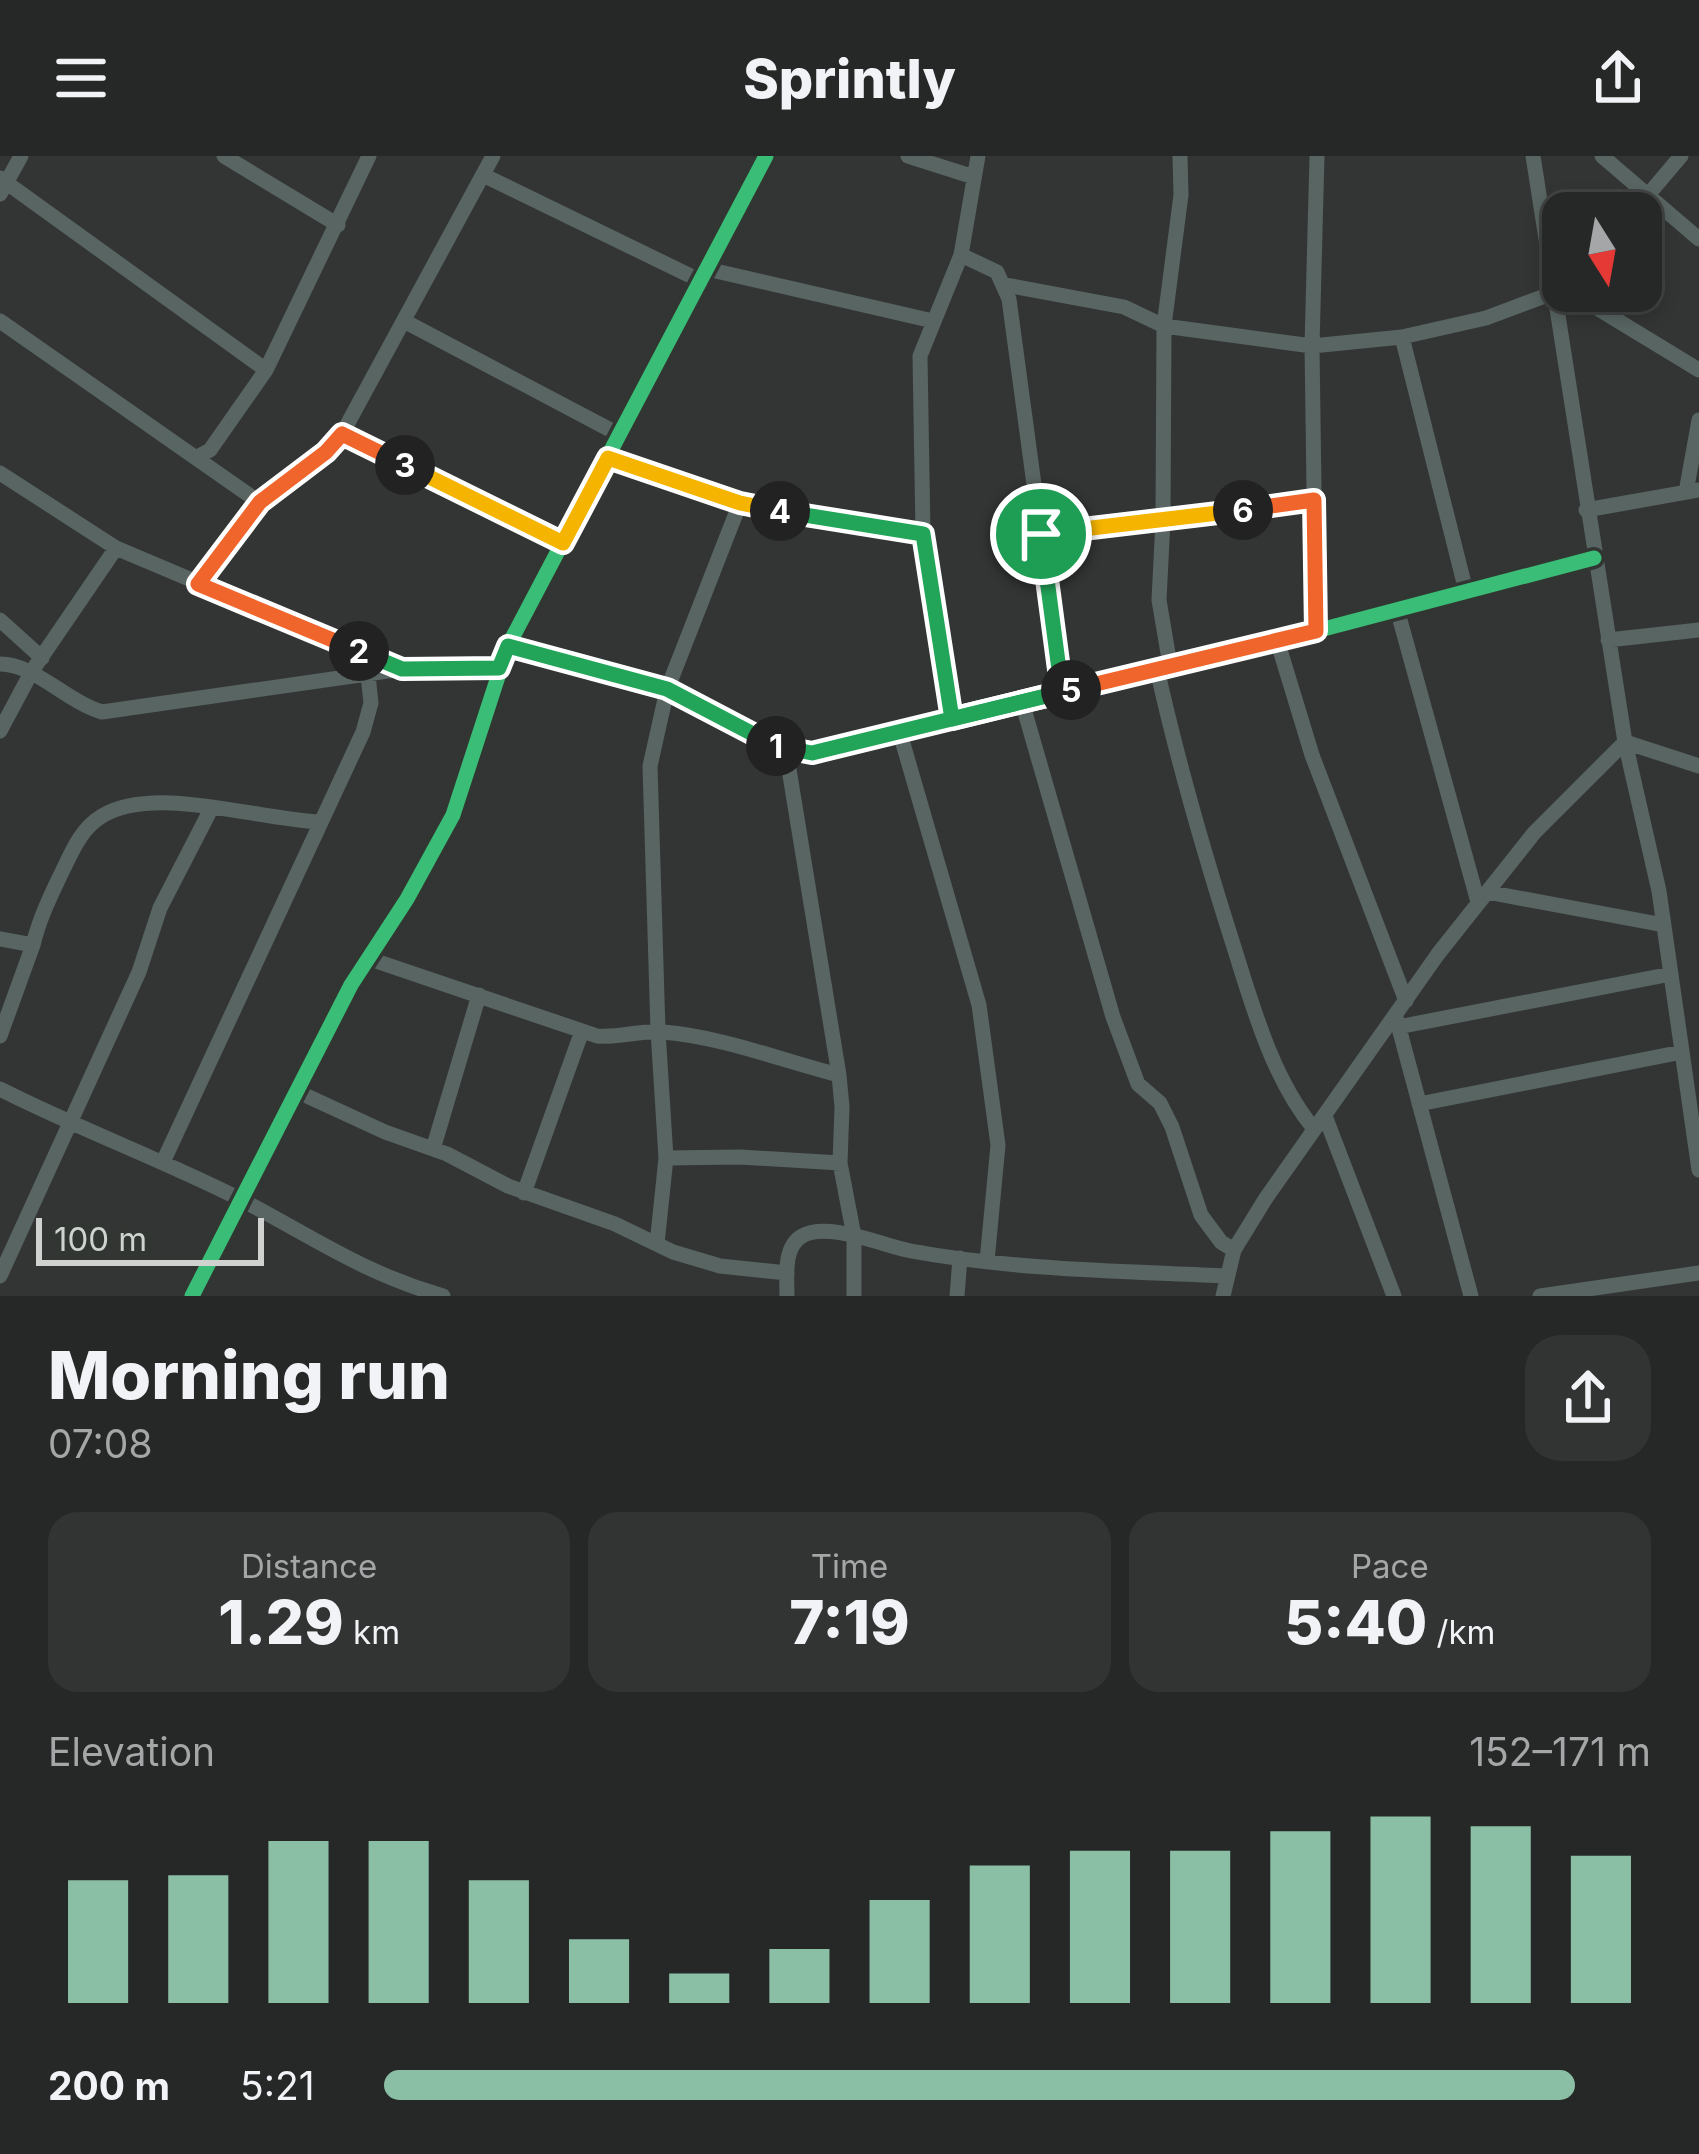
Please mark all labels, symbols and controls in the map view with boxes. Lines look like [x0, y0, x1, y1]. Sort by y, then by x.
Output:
icon: menu [48, 45, 114, 111]
icon: share [1585, 45, 1651, 111]
text: Sprintly [743, 46, 956, 111]
north arrow [1542, 192, 1662, 312]
map controls [1542, 192, 1662, 312]
pin: 3 [375, 435, 435, 495]
text: 3 [394, 445, 416, 485]
pin: 6 [1213, 480, 1273, 540]
pin: 4 [750, 481, 810, 541]
pin [990, 483, 1092, 585]
text: 6 [1232, 490, 1254, 530]
text: 4 [769, 491, 791, 531]
icon: arrive [1008, 501, 1074, 567]
pin: 2 [329, 621, 389, 681]
text: 2 [349, 631, 369, 671]
pin: 5 [1041, 660, 1101, 720]
text: 5 [1060, 670, 1082, 710]
pin: 1 [746, 716, 806, 776]
text: 1 [769, 726, 783, 766]
scale bar [36, 1212, 264, 1265]
text: 100 m [54, 1219, 147, 1259]
text: Morning run [48, 1335, 450, 1415]
button: share [1525, 1335, 1651, 1461]
text: 07:08 [48, 1420, 153, 1467]
text: Distance [241, 1546, 377, 1586]
text: Time [811, 1546, 888, 1586]
text: Pace [1351, 1546, 1429, 1586]
text: 1.29 [218, 1586, 344, 1658]
text: 7:19 [789, 1586, 910, 1658]
text: 5:40 [1284, 1586, 1427, 1658]
text: km [344, 1612, 400, 1652]
text: /km [1427, 1612, 1495, 1652]
text: Elevation [48, 1728, 215, 1775]
text: 152–171 m [1469, 1728, 1651, 1775]
text: 200 m [48, 2062, 170, 2109]
text: 5:21 [240, 2062, 315, 2109]

